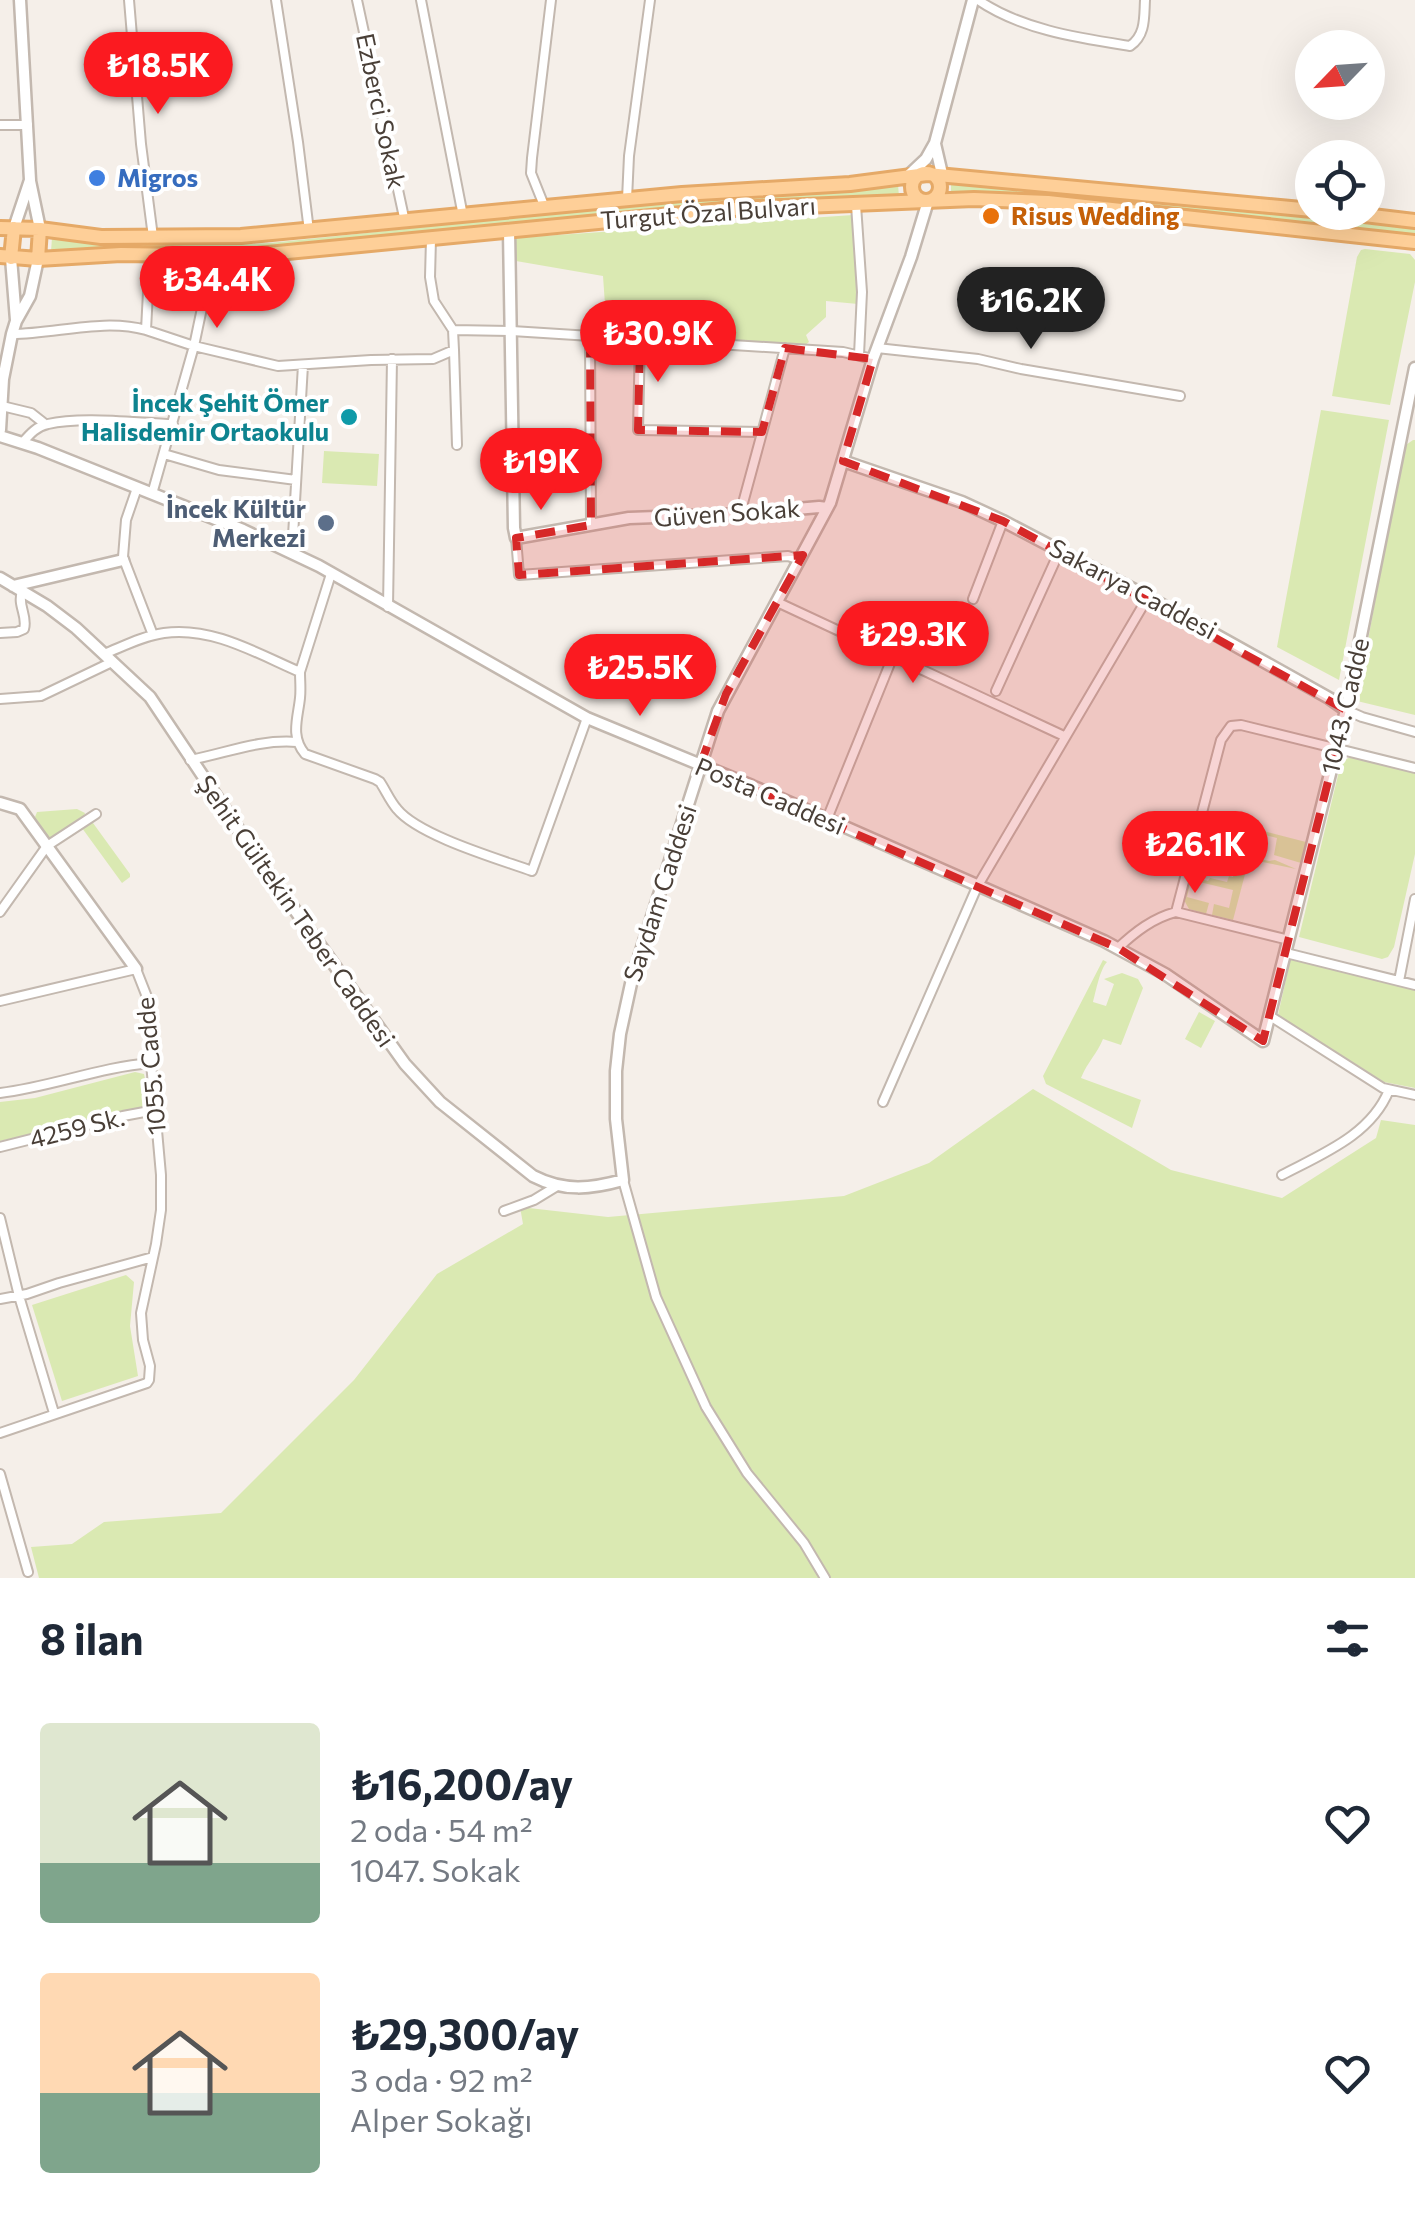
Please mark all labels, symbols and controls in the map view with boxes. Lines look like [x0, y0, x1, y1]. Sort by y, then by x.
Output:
street label: Ezberci Sokak [351, 30, 413, 192]
north arrow [1295, 30, 1385, 120]
map controls [1295, 30, 1385, 230]
pin: ₺18.5K [77, 32, 239, 117]
text: ₺18.5K [106, 44, 210, 84]
button: locate [1295, 140, 1385, 230]
place label: Migros [117, 162, 198, 192]
marker: Migros [86, 167, 108, 189]
street label: Turgut Özal Bulvarı [599, 190, 817, 235]
place label: Risus Wedding [1011, 200, 1180, 230]
marker: Risus Wedding [980, 205, 1002, 227]
pin: ₺34.4K [136, 246, 298, 331]
text: ₺34.4K [162, 258, 272, 298]
pin: ₺16.2K [950, 267, 1112, 352]
text: ₺16.2K [979, 279, 1083, 319]
pin: ₺30.9K [577, 300, 739, 385]
text: ₺30.9K [602, 312, 714, 352]
place label: İncek Şehit Ömer Halisdemir Ortaokulu [81, 387, 329, 446]
marker: İncek Şehit Ömer Halisdemir Ortaokulu [338, 406, 360, 428]
pin: ₺19K [482, 428, 600, 513]
text: ₺19K [502, 440, 580, 480]
street label: Güven Sokak [653, 492, 802, 532]
place label: İncek Kültür Merkezi [166, 493, 306, 552]
marker: İncek Kültür Merkezi [315, 512, 337, 534]
street label: Sakarya Caddesi [1045, 531, 1222, 645]
pin: ₺29.3K [832, 601, 994, 686]
text: ₺29.3K [859, 613, 967, 653]
pin: ₺25.5K [559, 634, 721, 719]
street label: 1043. Cadde [1314, 635, 1374, 777]
text: ₺25.5K [586, 646, 694, 686]
street label: Posta Caddesi [691, 750, 850, 840]
street label: Şehit Gültekin Teber Caddesi [191, 769, 402, 1052]
street label: Saydam Caddesi [616, 800, 702, 985]
pin: ₺26.1K [1114, 811, 1276, 896]
text: ₺26.1K [1144, 823, 1246, 863]
street label: 1055. Cadde [129, 996, 171, 1136]
street label: 4259 Sk. [26, 1101, 127, 1153]
icon: filters [1320, 1611, 1375, 1666]
text: 8 ilan [40, 1612, 144, 1664]
text: ₺16,200/ay [350, 1757, 573, 1809]
icon: home [120, 1763, 240, 1883]
icon: heart [1320, 1796, 1375, 1851]
text: 2 oda · 54 m² [350, 1809, 533, 1849]
text: 1047. Sokak [350, 1849, 521, 1889]
text: ₺29,300/ay [350, 2007, 579, 2059]
icon: home [120, 2013, 240, 2133]
icon: heart [1320, 2046, 1375, 2101]
text: 3 oda · 92 m² [350, 2059, 533, 2099]
text: Alper Sokağı [350, 2099, 532, 2139]

